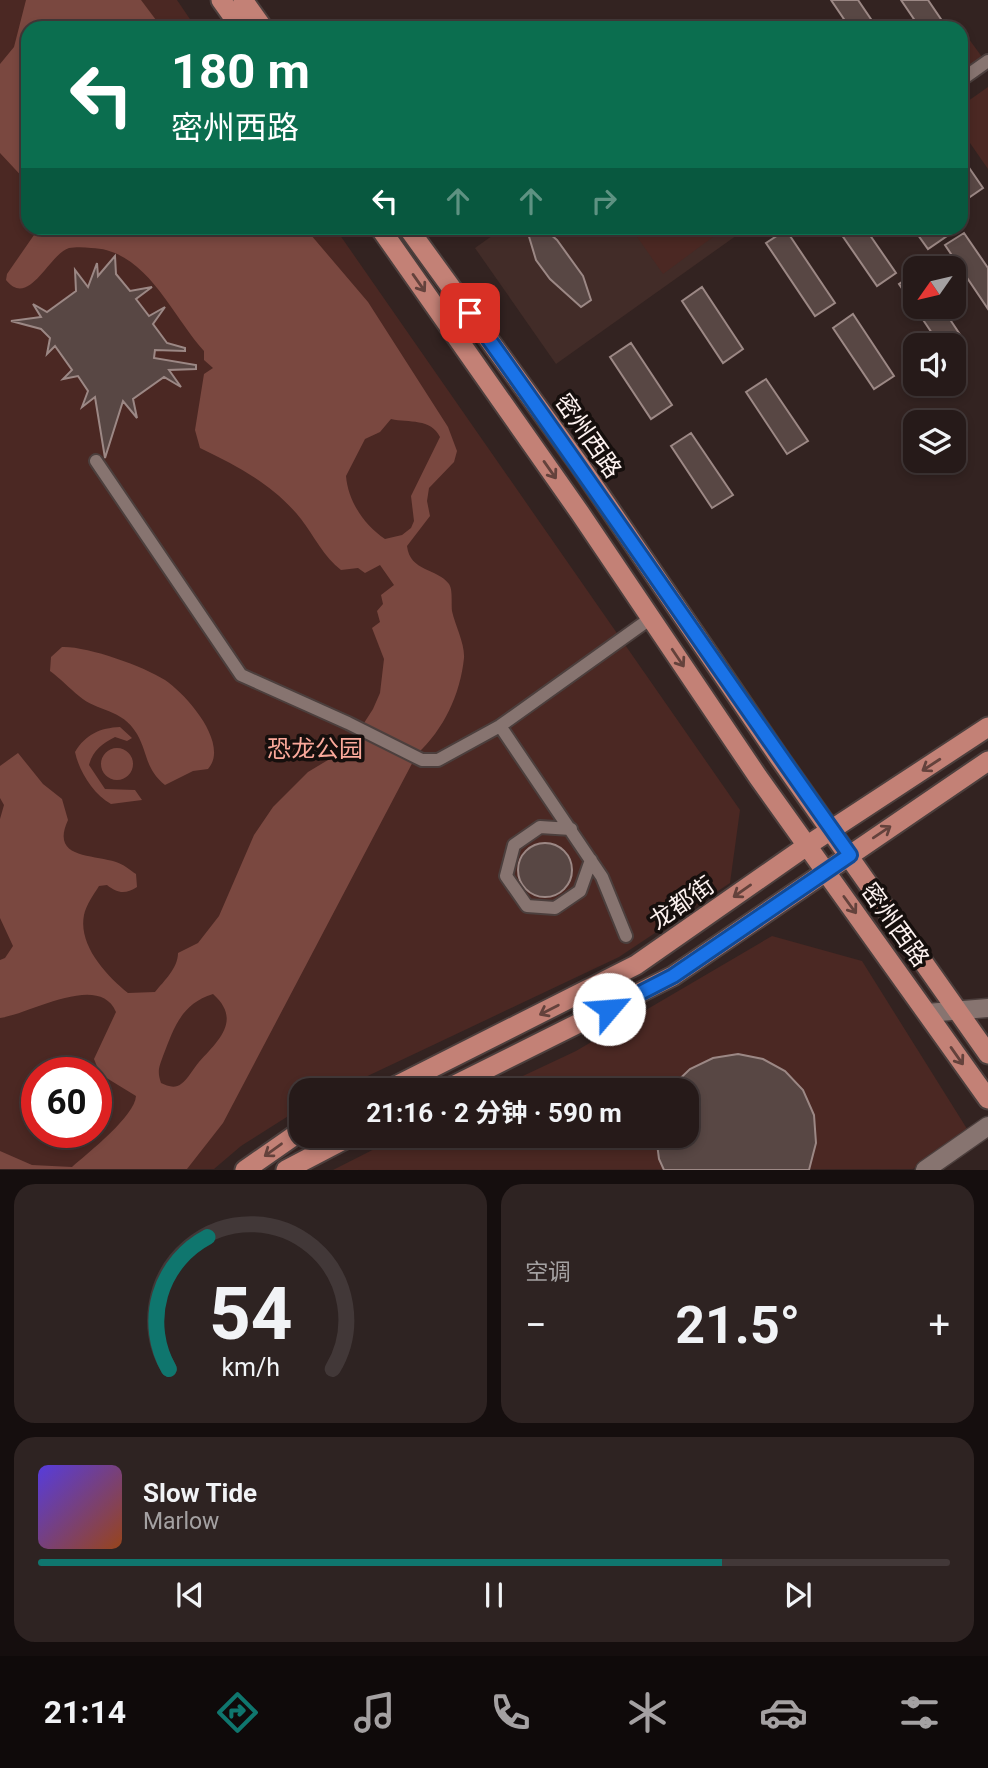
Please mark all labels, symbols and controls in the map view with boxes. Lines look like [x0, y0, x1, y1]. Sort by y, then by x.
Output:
text: 180 m [171, 43, 310, 100]
icon: left [56, 49, 147, 140]
text: 密州西路 [171, 109, 299, 147]
icon: left [366, 182, 404, 220]
icon: ahead [439, 182, 477, 220]
icon: ahead [512, 182, 550, 220]
icon: right [585, 182, 623, 220]
north arrow [903, 256, 966, 318]
map controls [903, 256, 966, 473]
one-way arrow [412, 273, 426, 292]
pin [440, 283, 500, 343]
icon: arrive [451, 294, 489, 332]
button: sound [903, 333, 966, 396]
street label: 密州西路 [549, 389, 627, 483]
button: layers [903, 410, 966, 473]
one-way arrow [543, 460, 557, 479]
one-way arrow [671, 648, 685, 667]
park label: 恐龙公园 [267, 735, 363, 763]
one-way arrow [922, 757, 941, 772]
one-way arrow [872, 825, 892, 839]
street label: 龙都街 [644, 871, 720, 935]
street label: 密州西路 [855, 878, 935, 972]
one-way arrow [733, 884, 752, 898]
one-way arrow [843, 895, 857, 914]
position arrow [572, 972, 646, 1046]
one-way arrow [539, 1004, 559, 1018]
one-way arrow [950, 1046, 965, 1065]
speed limit sign: 60 [21, 1057, 112, 1148]
text: 21:16 · 2 分钟 · 590 m [366, 1098, 622, 1128]
one-way arrow [264, 1143, 283, 1157]
text: 空调 [525, 1259, 571, 1286]
text: 54 [209, 1272, 292, 1358]
text: 21.5° [675, 1295, 800, 1356]
text: − [525, 1303, 547, 1347]
text: + [928, 1303, 950, 1347]
text: km/h [221, 1353, 280, 1382]
text: Slow Tide [143, 1478, 257, 1508]
text: Marlow [143, 1508, 219, 1535]
icon: previous [171, 1576, 209, 1614]
icon: pause [475, 1576, 513, 1614]
icon: next [779, 1576, 817, 1614]
icon: directions [213, 1688, 262, 1737]
icon: music [350, 1688, 399, 1737]
icon: phone [486, 1688, 535, 1737]
icon: climate [623, 1688, 672, 1737]
icon: car [759, 1688, 808, 1737]
icon: filters [895, 1688, 944, 1737]
text: 21:14 [44, 1693, 126, 1731]

